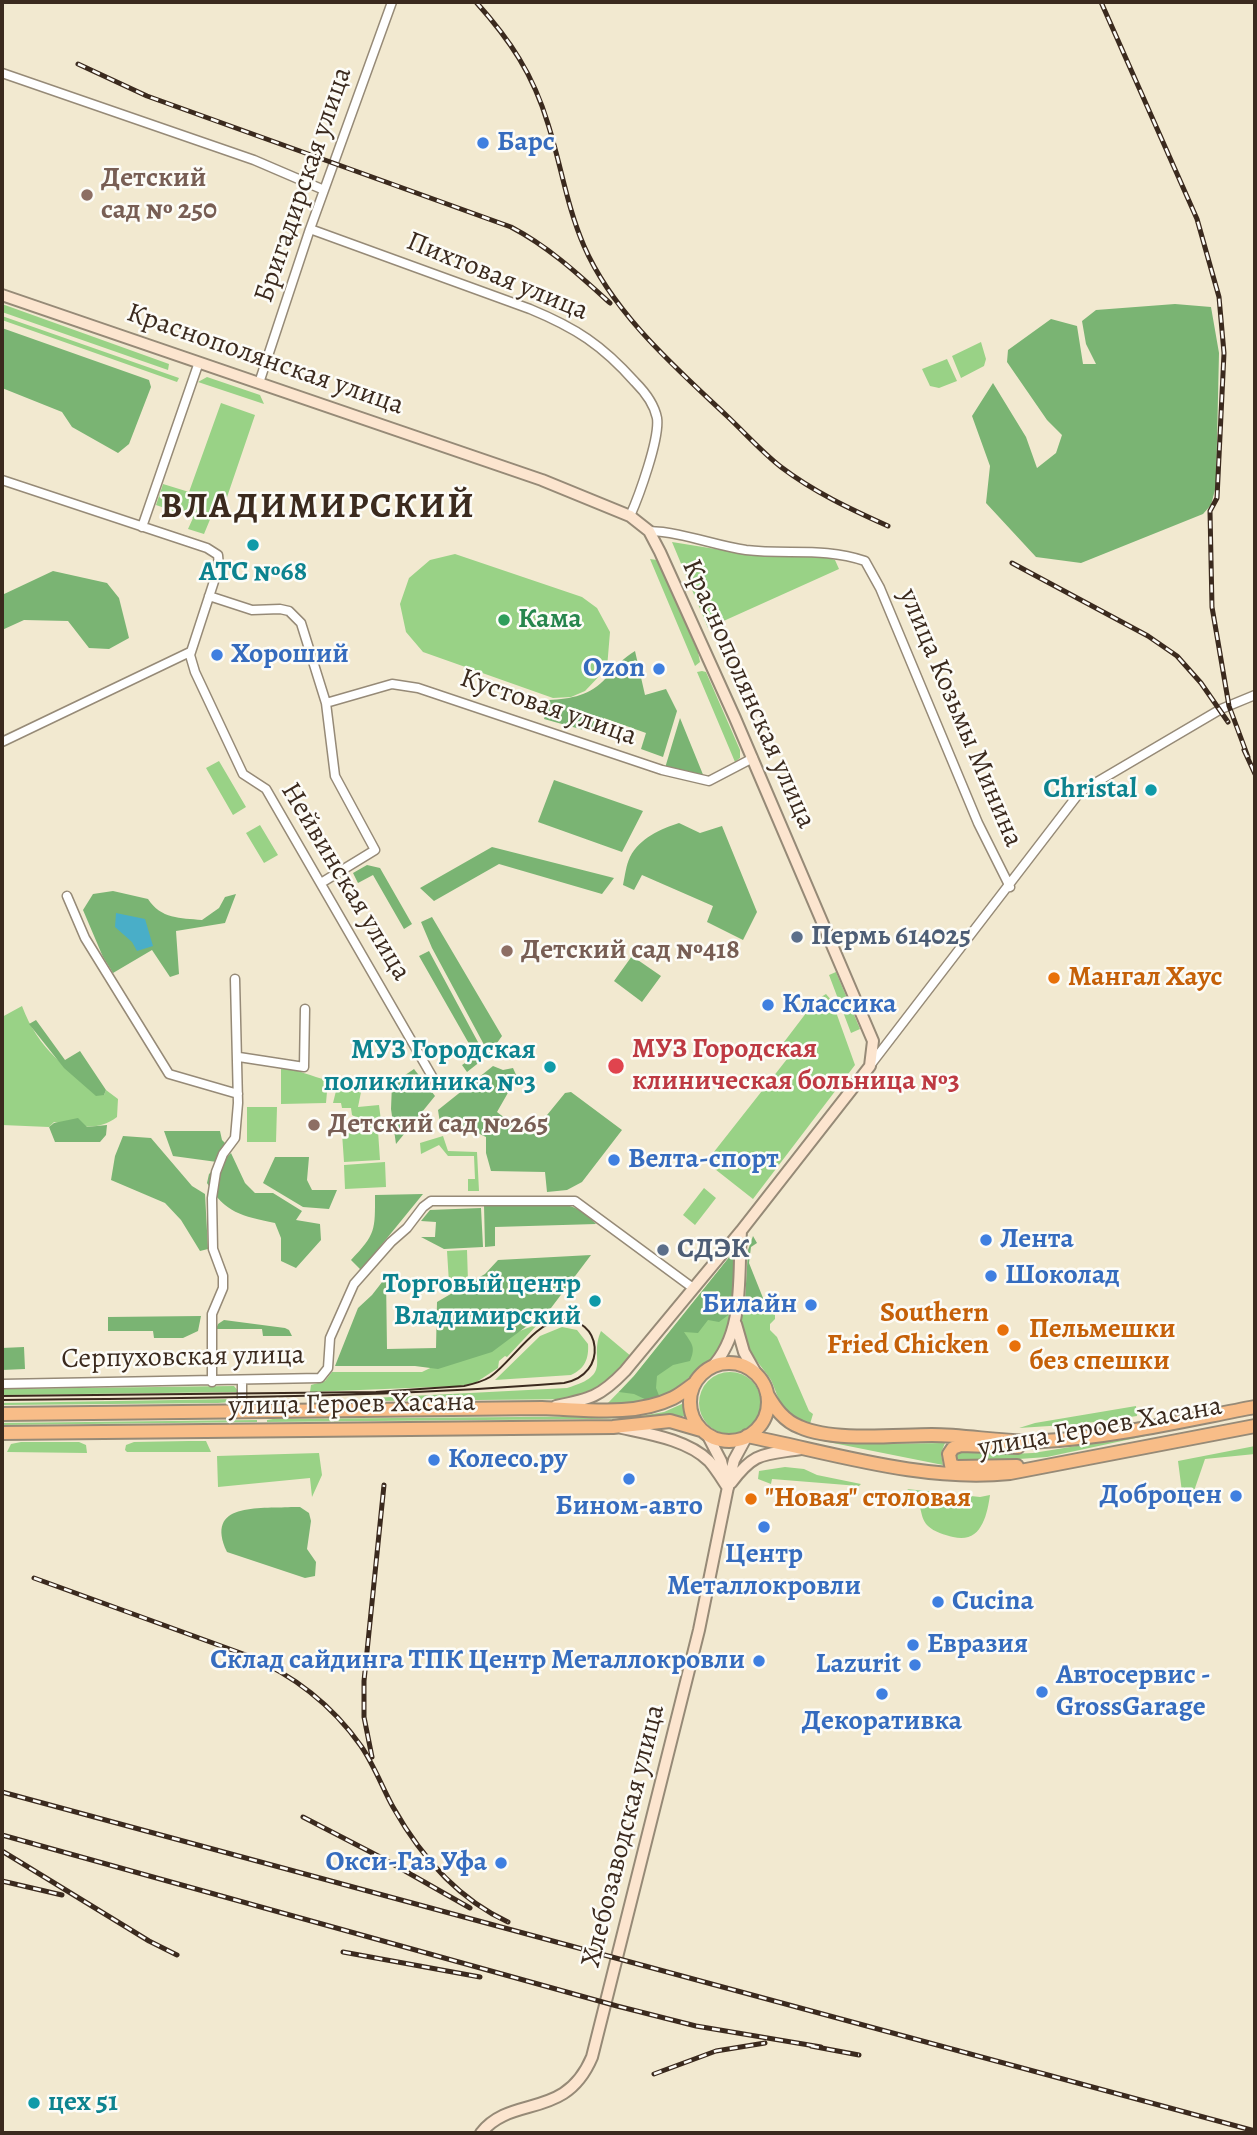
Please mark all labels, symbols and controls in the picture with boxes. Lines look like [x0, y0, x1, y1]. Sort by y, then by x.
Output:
street label: Бригадирская улица [248, 63, 360, 307]
place label: Барс [497, 126, 555, 160]
marker: Барс [475, 135, 491, 151]
place label: Детский сад № 250 [101, 162, 217, 228]
marker: Детский сад № 250 [79, 187, 95, 203]
street label: Пихтовая улица [401, 225, 593, 329]
street label: Краснополянская улица [122, 297, 408, 423]
district label: ВЛАДИМИРСКИЙ [162, 487, 474, 529]
marker: АТС №68 [245, 537, 261, 553]
street label: Краснополянская улица [673, 554, 823, 834]
place label: АТС №68 [199, 556, 307, 590]
street label: улица Козьмы Минина [890, 584, 1030, 852]
place label: Кама [518, 603, 582, 637]
marker: Кама [496, 612, 512, 628]
place label: Хороший [231, 638, 349, 672]
marker: Хороший [209, 647, 225, 663]
place label: Ozon [583, 652, 645, 686]
marker: Ozon [651, 661, 667, 677]
street label: Кустовая улица [455, 662, 641, 754]
place label: Christal [1043, 773, 1137, 807]
street label: Нейвинская улица [273, 777, 417, 987]
marker: Christal [1143, 782, 1159, 798]
place label: Пермь 614025 [811, 920, 971, 954]
marker: Пермь 614025 [789, 929, 805, 945]
place label: Детский сад №418 [521, 934, 740, 968]
marker: Детский сад №418 [499, 943, 515, 959]
place label: Мангал Хаус [1068, 961, 1223, 995]
marker: Мангал Хаус [1046, 970, 1062, 986]
place label: Классика [782, 988, 897, 1022]
marker: Классика [760, 997, 776, 1013]
place label: МУЗ Городская клиническая больница №3 [632, 1033, 960, 1099]
place label: МУЗ Городская поликлиника №3 [323, 1034, 536, 1100]
marker: МУЗ Городская клиническая больница №3 [606, 1056, 626, 1076]
marker: МУЗ Городская поликлиника №3 [542, 1059, 558, 1075]
place label: Детский сад №265 [328, 1108, 548, 1142]
marker: Детский сад №265 [306, 1117, 322, 1133]
place label: Велта-спорт [628, 1143, 779, 1177]
marker: Велта-спорт [606, 1152, 622, 1168]
place label: Лента [1000, 1223, 1074, 1257]
marker: Лента [978, 1232, 994, 1248]
place label: СДЭК [677, 1233, 749, 1267]
marker: СДЭК [655, 1242, 671, 1258]
place label: Шоколад [1005, 1259, 1120, 1293]
place label: Торговый центр Владимирский [383, 1268, 581, 1334]
marker: Шоколад [983, 1268, 999, 1284]
place label: Билайн [702, 1288, 797, 1322]
marker: Торговый центр Владимирский [587, 1293, 603, 1309]
marker: Билайн [803, 1297, 819, 1313]
place label: Southern Fried Chicken [827, 1297, 989, 1363]
place label: Пельмешки без спешки [1029, 1313, 1176, 1379]
marker: Southern Fried Chicken [995, 1322, 1011, 1338]
marker: Пельмешки без спешки [1007, 1338, 1023, 1354]
street label: Серпуховская улица [61, 1339, 305, 1377]
street label: улица Героев Хасана [228, 1386, 476, 1424]
street label: улица Героев Хасана [975, 1390, 1225, 1466]
place label: Колесо.ру [448, 1443, 567, 1477]
marker: Колесо.ру [426, 1452, 442, 1468]
marker: Бином-авто [621, 1471, 637, 1487]
place label: Доброцен [1100, 1479, 1222, 1513]
place label: "Новая" столовая [765, 1482, 971, 1516]
marker: Доброцен [1228, 1488, 1244, 1504]
place label: Бином-авто [555, 1490, 703, 1524]
marker: "Новая" столовая [743, 1491, 759, 1507]
marker: Центр Металлокровли [756, 1519, 772, 1535]
place label: Центр Металлокровли [667, 1538, 861, 1604]
place label: Cucina [952, 1585, 1034, 1619]
marker: Cucina [930, 1594, 946, 1610]
place label: Евразия [927, 1628, 1028, 1662]
marker: Евразия [905, 1637, 921, 1653]
place label: Склад сайдинга ТПК Центр Металлокровли [210, 1644, 745, 1678]
place label: Lazurit [816, 1648, 901, 1682]
marker: Склад сайдинга ТПК Центр Металлокровли [751, 1653, 767, 1669]
marker: Lazurit [907, 1657, 923, 1673]
place label: Автосервис - GrossGarage [1056, 1659, 1211, 1725]
marker: Автосервис - GrossGarage [1034, 1684, 1050, 1700]
marker: Декоративка [874, 1686, 890, 1702]
street label: Хлебозаводская улица [575, 1701, 673, 1971]
place label: Декоративка [802, 1705, 962, 1739]
place label: Окси-Газ Уфа [326, 1846, 487, 1880]
marker: Окси-Газ Уфа [493, 1855, 509, 1871]
place label: цех 51 [48, 2086, 118, 2120]
marker: цех 51 [26, 2095, 42, 2111]

